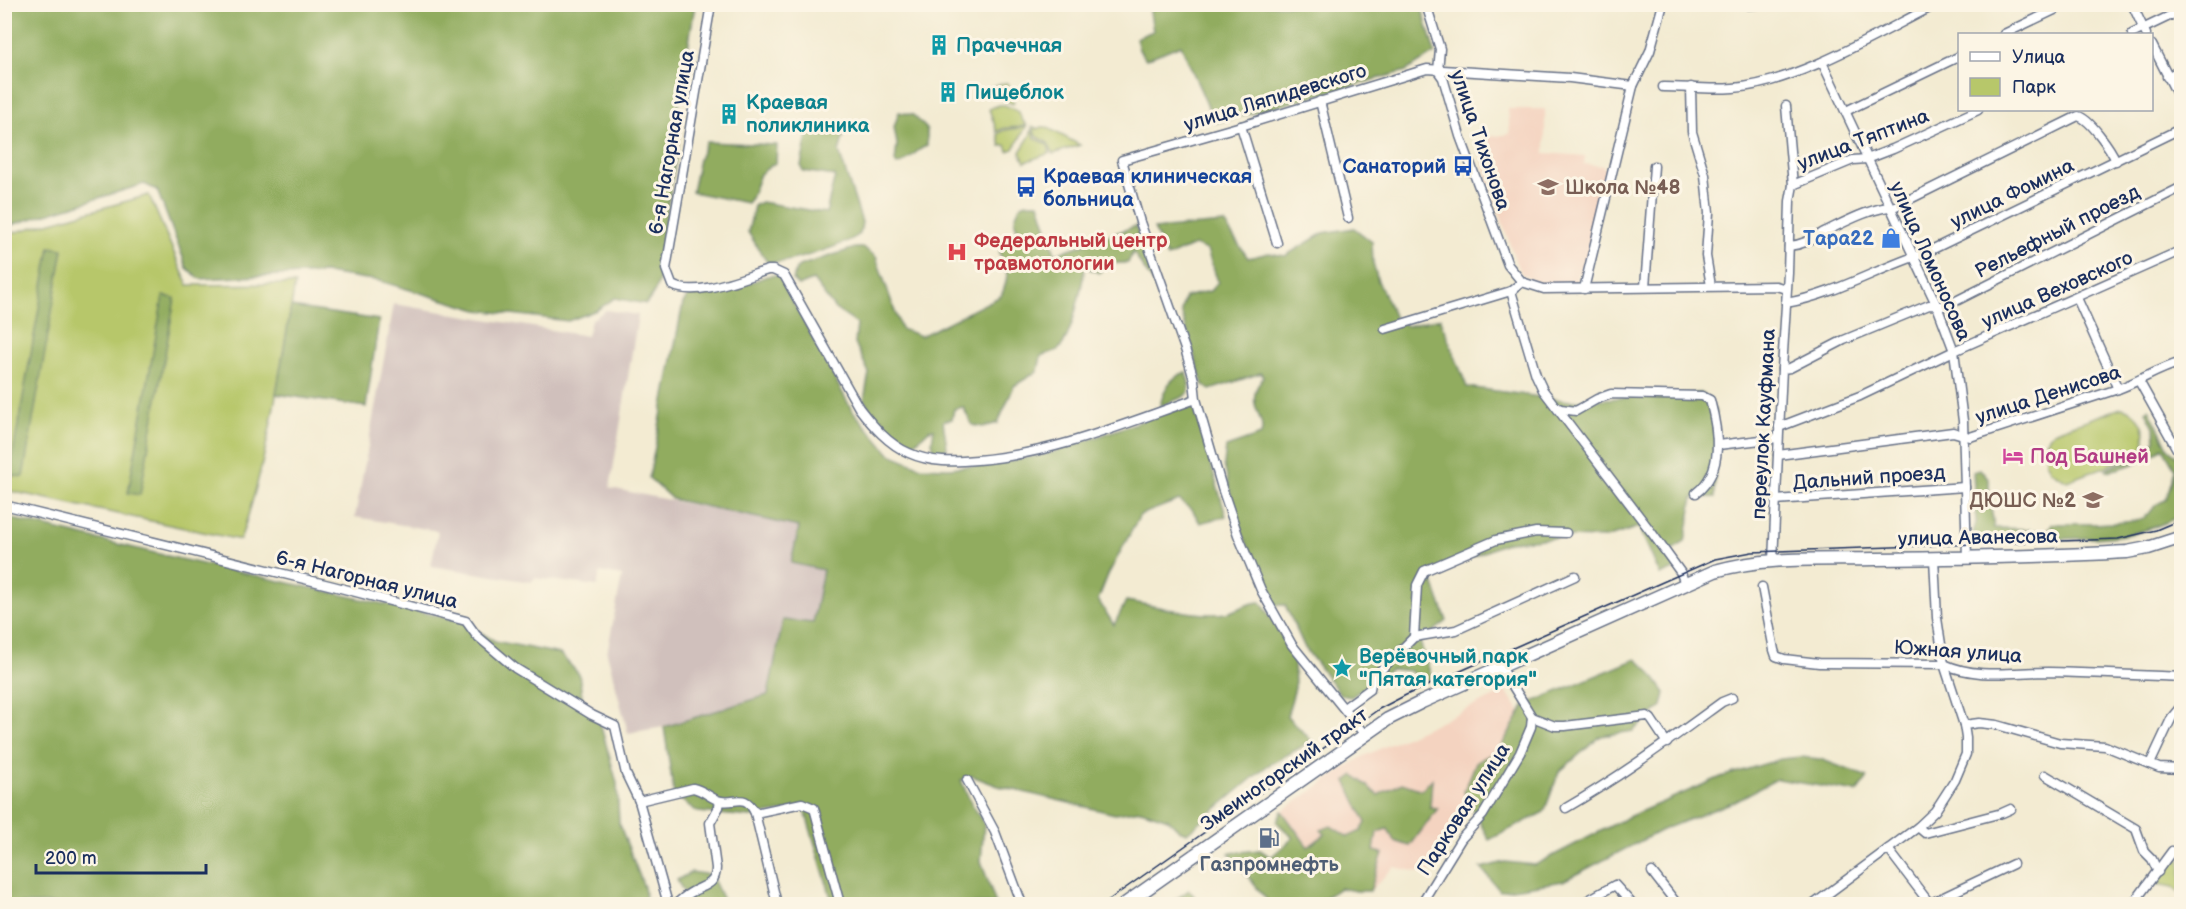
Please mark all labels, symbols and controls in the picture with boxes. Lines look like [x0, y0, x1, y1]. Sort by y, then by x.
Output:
building icon: Прачечная [927, 33, 951, 57]
legend [1958, 33, 2153, 111]
place label: Прачечная [956, 34, 1062, 58]
text: Улица [2012, 47, 2066, 68]
street label: 6-я Нагорная улица [644, 48, 700, 236]
street label: улица Ляпидевского [1181, 59, 1369, 137]
street label: улица Тихонова [1445, 67, 1515, 214]
text: Парк [2012, 77, 2056, 98]
building icon: Пищеблок [936, 80, 960, 104]
place label: Пищеблок [965, 81, 1064, 105]
place label: Краевая поликлиника [746, 91, 870, 138]
building icon: Краевая поликлиника [717, 102, 741, 126]
street label: улица Тяптина [1794, 104, 1933, 176]
bus stop icon: Санаторий [1451, 154, 1475, 178]
street label: улица Фомина [1947, 154, 2078, 234]
place label: Санаторий [1343, 155, 1446, 179]
place label: Краевая клиническая больница [1043, 165, 1252, 212]
bus stop icon: Краевая клиническая больница [1014, 175, 1038, 199]
school or university icon: Школа №48 [1536, 175, 1560, 199]
place label: Школа №48 [1565, 176, 1680, 200]
street label: улица Ломоносова [1884, 178, 1976, 345]
street label: Рельефный проезд [1971, 180, 2144, 284]
shop icon: Тара22 [1879, 226, 1903, 250]
place label: Тара22 [1803, 227, 1874, 251]
place label: Федеральный центр травмотологии [974, 229, 1168, 276]
hospital icon: Федеральный центр травмотологии [945, 240, 969, 264]
street label: улица Веховского [1978, 246, 2137, 334]
street label: переулок Кауфмана [1747, 328, 1781, 520]
street label: улица Денисова [1973, 360, 2124, 430]
hotel icon: Под Башней [2001, 444, 2025, 468]
place label: Под Башней [2030, 445, 2149, 469]
street label: Дальний проезд [1792, 461, 1946, 495]
school or university icon: ДЮШС №2 [2081, 488, 2105, 512]
place label: ДЮШС №2 [1970, 489, 2076, 513]
street label: улица Аванесова [1898, 525, 2058, 551]
street label: 6-я Нагорная улица [273, 546, 460, 614]
street label: Южная улица [1893, 636, 2023, 668]
place label: Верёвочный парк "Пятая категория" [1359, 645, 1537, 692]
place icon: Верёвочный парк "Пятая категория" [1330, 656, 1354, 680]
street label: Змеиногорский тракт [1196, 703, 1373, 837]
street label: Парковая улица [1412, 739, 1516, 880]
fuel station icon: Газпромнефть [1257, 826, 1281, 850]
scale bar [36, 837, 206, 875]
text: 200 m [45, 848, 97, 869]
place label: Газпромнефть [1199, 853, 1339, 877]

